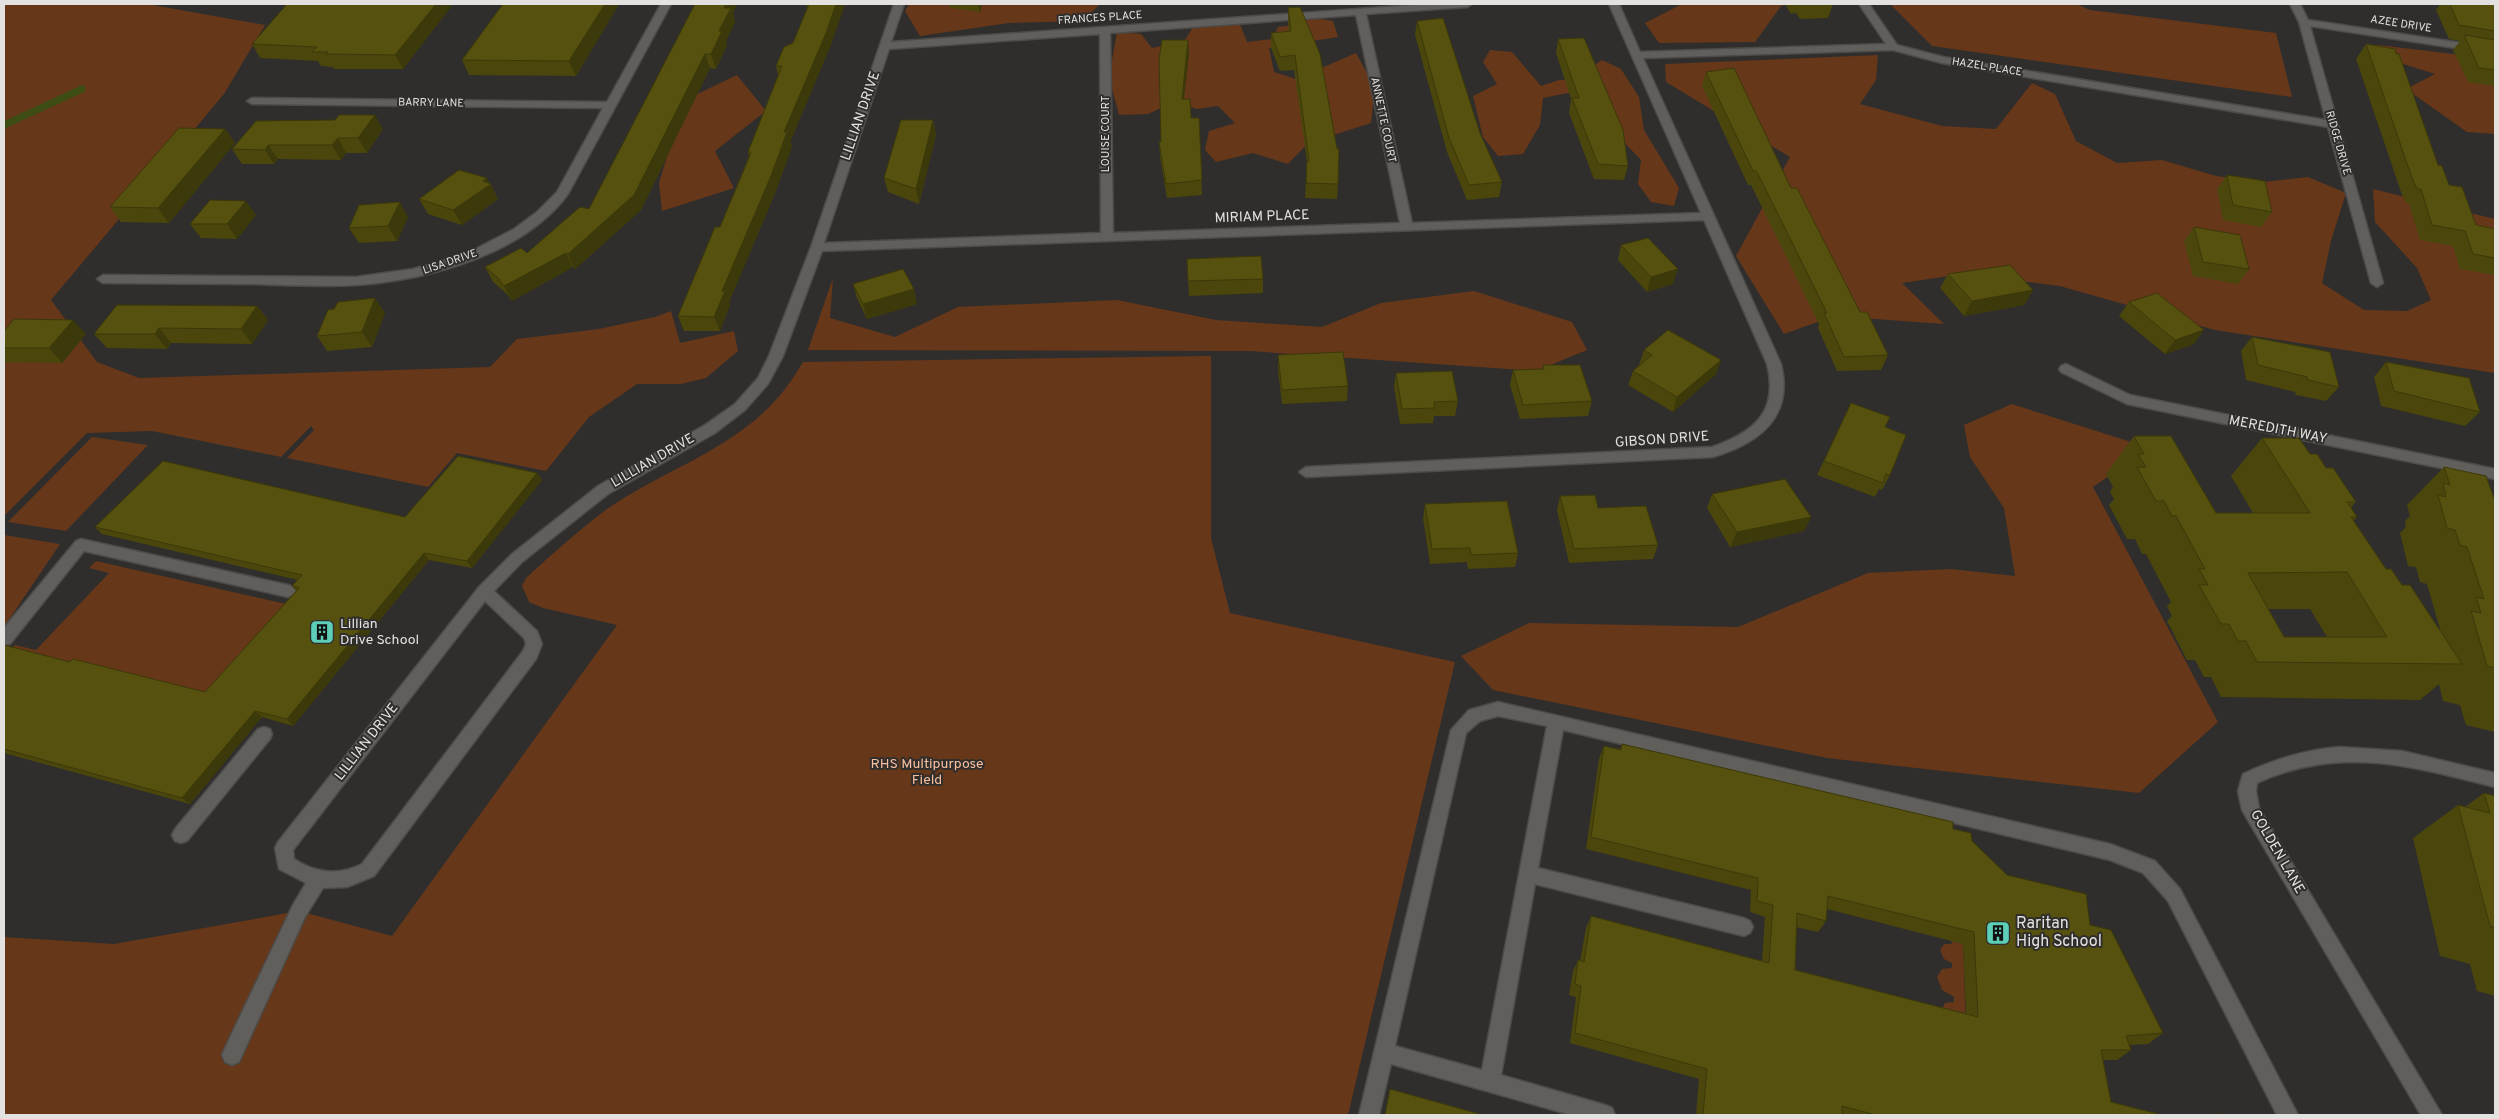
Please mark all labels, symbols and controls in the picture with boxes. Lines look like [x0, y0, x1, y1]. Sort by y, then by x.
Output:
street label: FRANCES PLACE [1057, 8, 1143, 28]
street label: AZEE DRIVE [2369, 12, 2433, 36]
street label: HAZEL PLACE [1951, 55, 2023, 79]
street label: LILLIAN DRIVE [838, 69, 884, 163]
street label: ANNETTE COURT [1367, 76, 1399, 164]
street label: BARRY LANE [398, 95, 464, 111]
street label: LOUISE COURT [1099, 96, 1113, 172]
street label: RIDGE DRIVE [2322, 109, 2354, 177]
street label: MIRIAM PLACE [1214, 207, 1310, 227]
street label: LISA DRIVE [421, 246, 479, 278]
street label: MEREDITH WAY [2227, 412, 2329, 448]
street label: GIBSON DRIVE [1614, 428, 1710, 452]
street label: LILLIAN DRIVE [608, 430, 698, 492]
place label: Lillian Drive School [340, 616, 419, 649]
building icon: Lillian Drive School [309, 619, 335, 645]
street label: LILLIAN DRIVE [332, 700, 402, 784]
park label: RHS Multipurpose Field [870, 756, 984, 789]
street label: GOLDEN LANE [2246, 807, 2308, 897]
place label: Raritan High School [2016, 914, 2102, 952]
building icon: Raritan High School [1985, 920, 2011, 946]

